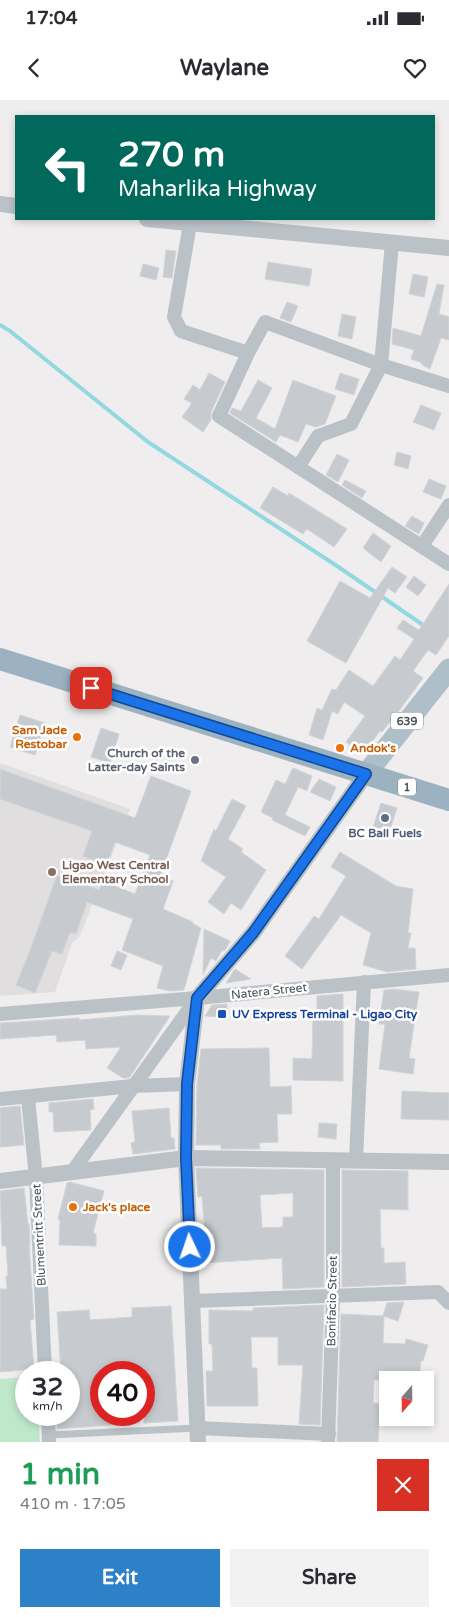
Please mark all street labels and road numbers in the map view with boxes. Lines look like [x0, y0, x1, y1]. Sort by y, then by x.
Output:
road number: 639 [391, 712, 423, 730]
road number: 1 [398, 779, 416, 796]
street label: Natera Street [230, 980, 308, 1002]
street label: Blumentritt Street [29, 1183, 49, 1286]
street label: Bonifacio Street [324, 1255, 340, 1347]

